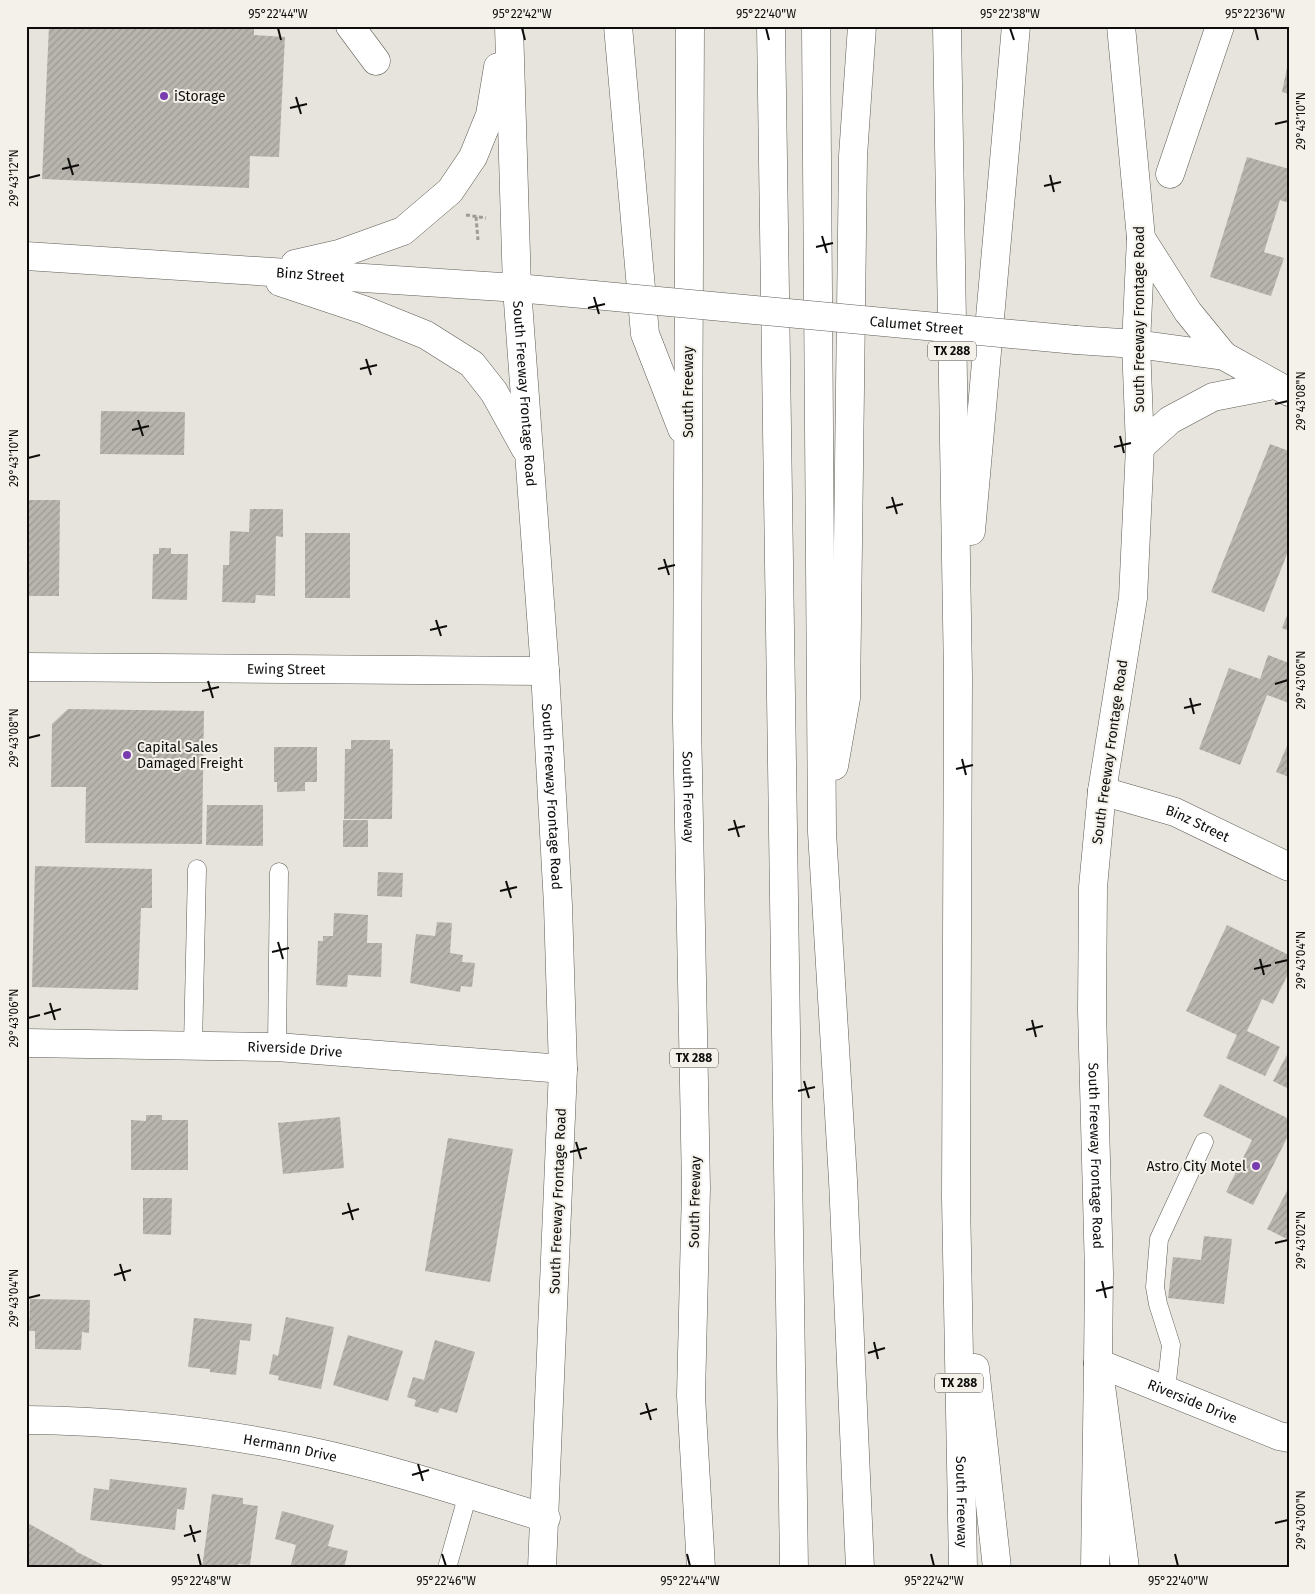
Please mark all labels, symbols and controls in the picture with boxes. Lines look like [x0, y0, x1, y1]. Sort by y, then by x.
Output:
text: 95°22'44"W [248, 7, 308, 21]
text: 95°22'42"W [492, 7, 552, 21]
text: 95°22'40"W [736, 7, 796, 21]
text: 95°22'38"W [980, 7, 1040, 21]
text: 95°22'36"W [1225, 7, 1285, 21]
place label: iStorage [174, 88, 226, 105]
marker: iStorage [158, 90, 170, 102]
text: 29°43'10"N [1294, 92, 1308, 150]
text: 29°43'12"N [7, 149, 21, 207]
street label: South Freeway Frontage Road [1131, 226, 1148, 412]
street label: Binz Street [276, 264, 346, 285]
street label: South Freeway Frontage Road [509, 300, 540, 487]
street label: Calumet Street [869, 312, 965, 338]
road number: TX 288 [928, 342, 976, 361]
street label: South Freeway [680, 346, 697, 438]
text: 29°43'08"N [1294, 371, 1308, 431]
text: 29°43'10"N [7, 429, 21, 487]
text: 29°43'06"N [1294, 651, 1308, 709]
street label: South Freeway Frontage Road [1089, 659, 1131, 845]
street label: Ewing Street [247, 660, 326, 678]
street label: South Freeway Frontage Road [538, 703, 566, 890]
text: 29°43'08"N [7, 708, 21, 768]
place label: Capital Sales Damaged Freight [137, 739, 244, 772]
marker: Capital Sales Damaged Freight [121, 749, 133, 761]
street label: South Freeway [679, 751, 698, 843]
street label: Binz Street [1164, 801, 1233, 846]
text: 29°43'04"N [1294, 931, 1308, 989]
text: 29°43'06"N [7, 989, 21, 1047]
street label: Riverside Drive [247, 1038, 343, 1061]
road number: TX 288 [670, 1048, 718, 1068]
street label: South Freeway Frontage Road [1085, 1062, 1107, 1249]
street label: South Freeway Frontage Road [546, 1108, 570, 1294]
street label: South Freeway [686, 1156, 704, 1248]
place label: Astro City Motel [1147, 1158, 1246, 1175]
marker: Astro City Motel [1250, 1160, 1262, 1172]
text: 29°43'02"N [1294, 1211, 1308, 1269]
text: 29°43'04"N [7, 1269, 21, 1327]
road number: TX 288 [935, 1374, 983, 1392]
street label: Riverside Drive [1145, 1375, 1240, 1427]
street label: Hermann Drive [242, 1430, 339, 1466]
street label: South Freeway [952, 1456, 971, 1548]
text: 29°43'00"N [1294, 1490, 1308, 1550]
text: 95°22'48"W [171, 1574, 231, 1588]
text: 95°22'46"W [416, 1574, 476, 1588]
text: 95°22'44"W [660, 1574, 720, 1588]
text: 95°22'42"W [904, 1574, 964, 1588]
text: 95°22'40"W [1148, 1574, 1208, 1588]

